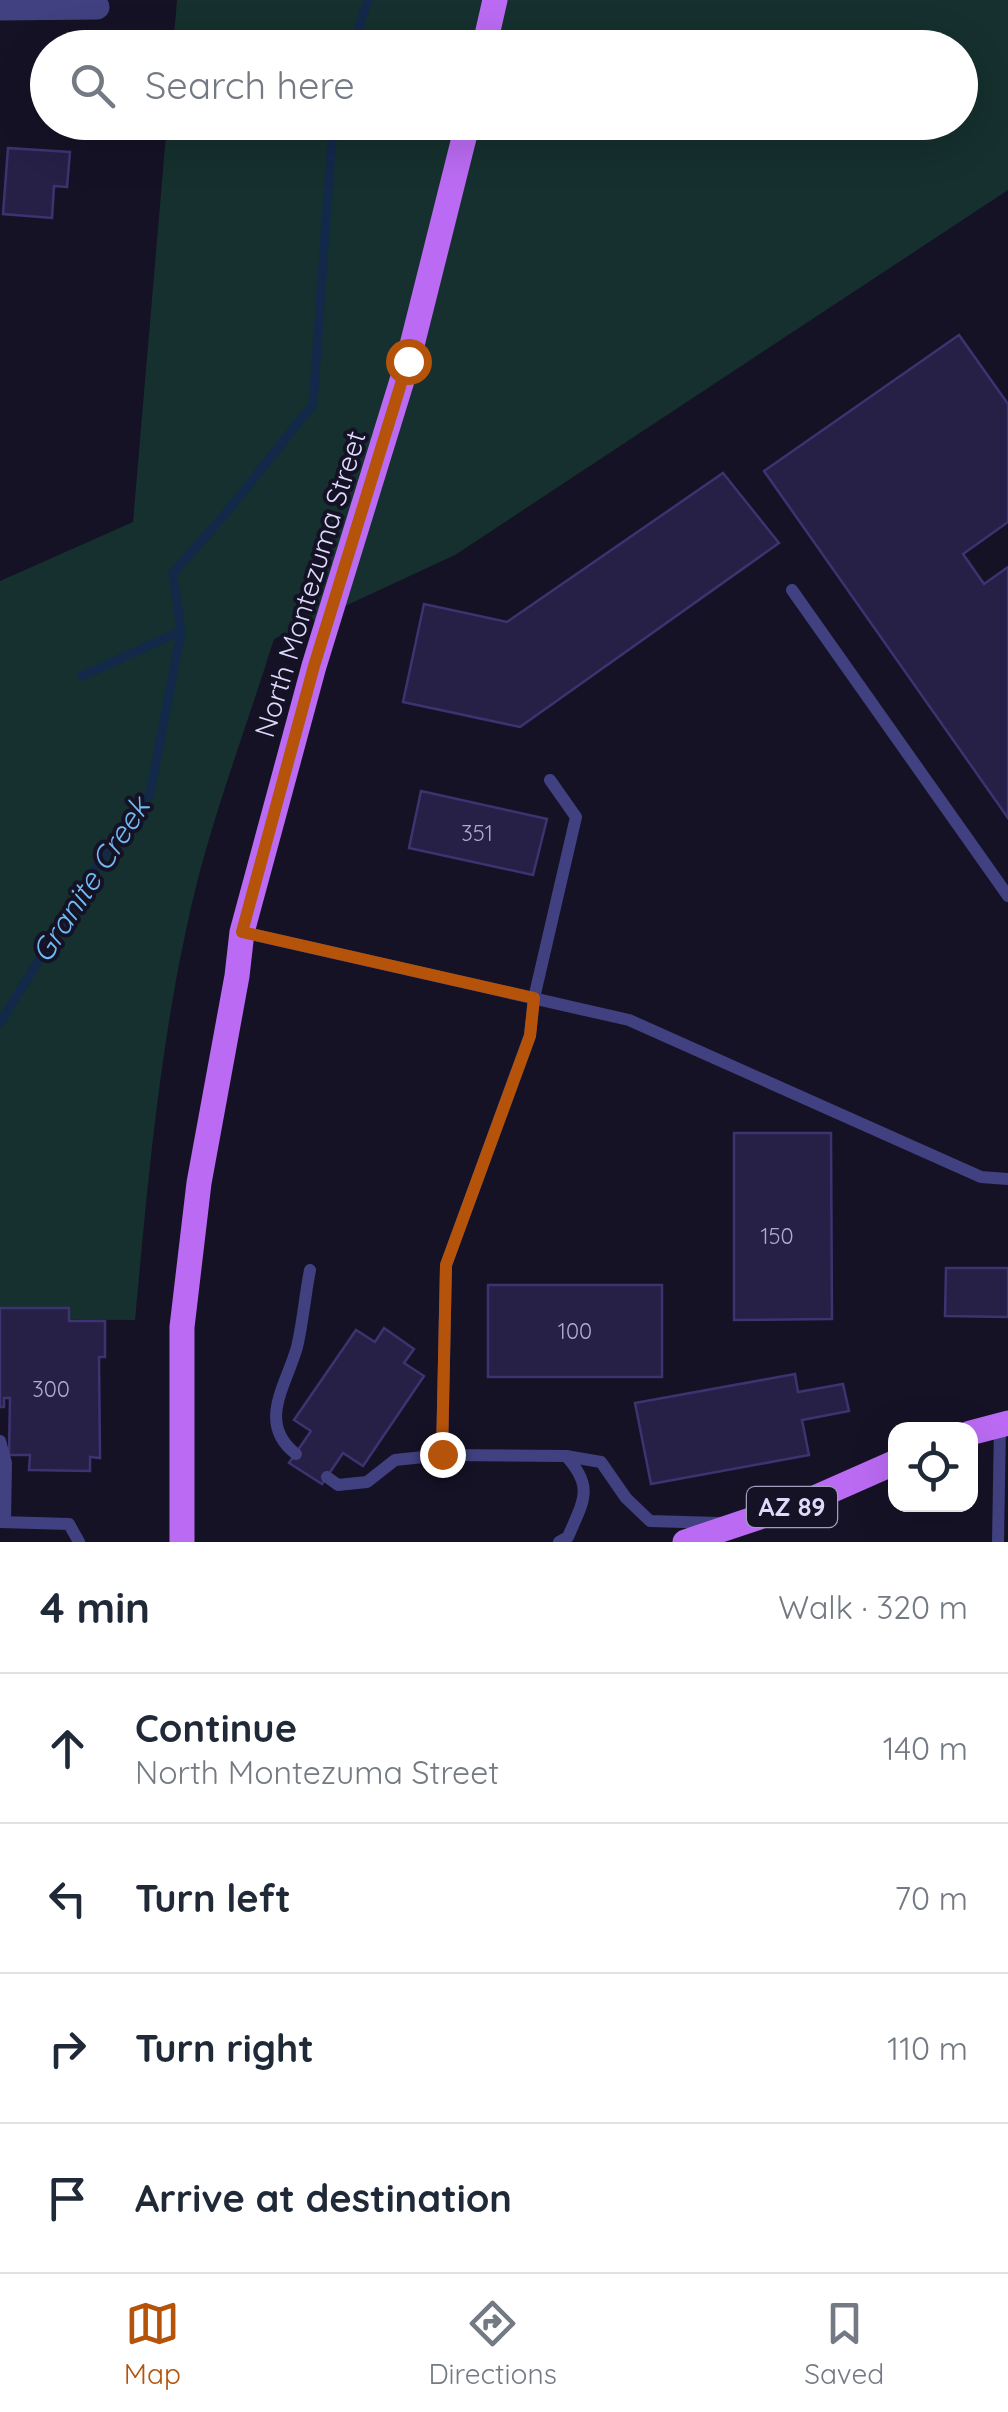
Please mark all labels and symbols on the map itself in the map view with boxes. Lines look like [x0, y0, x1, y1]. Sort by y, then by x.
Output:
route start [386, 339, 432, 385]
street label: North Montezuma Street [246, 426, 373, 741]
water label: Granite Creek [23, 787, 159, 969]
house number: 351 [461, 819, 493, 847]
house number: 150 [760, 1222, 794, 1250]
house number: 100 [558, 1317, 592, 1345]
house number: 300 [32, 1375, 70, 1403]
route end [420, 1432, 466, 1478]
road number: AZ 89 [747, 1487, 837, 1527]

